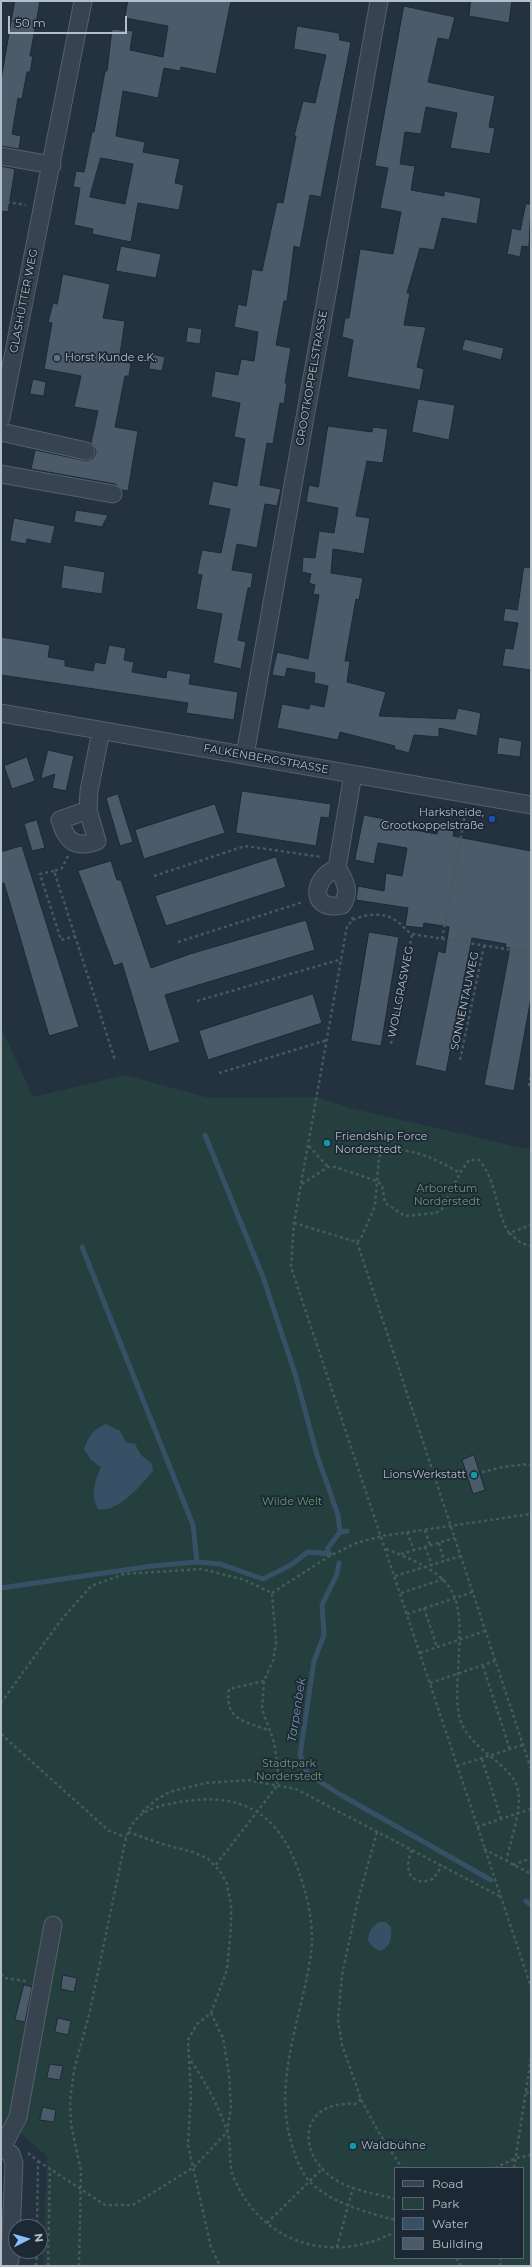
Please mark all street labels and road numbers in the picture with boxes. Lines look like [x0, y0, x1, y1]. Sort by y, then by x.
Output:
street label: GLASHÜTTER WEG [7, 248, 41, 354]
street label: GROOTKOPPELSTRASSE [294, 310, 330, 446]
street label: FALKENBERGSTRASSE [202, 741, 330, 777]
street label: WOLLGRASWEG [386, 945, 416, 1039]
street label: SONNENTAUWEG [448, 951, 482, 1051]

